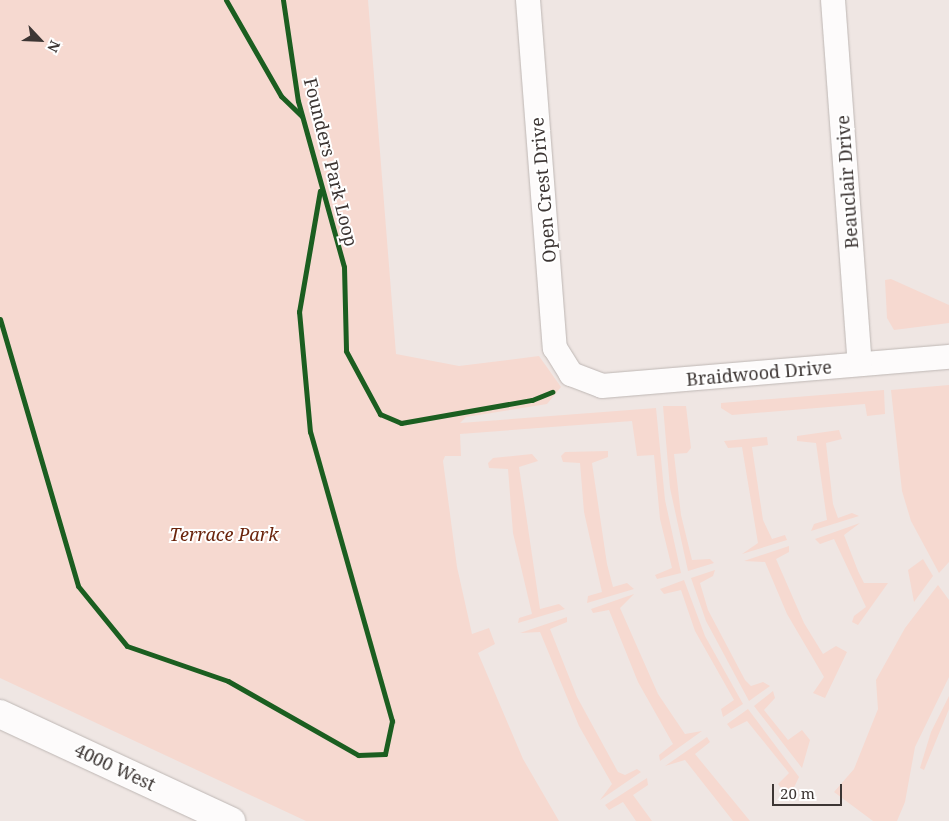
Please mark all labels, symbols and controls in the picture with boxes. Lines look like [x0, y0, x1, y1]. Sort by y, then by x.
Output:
north arrow [15, 15, 65, 65]
text: N [43, 38, 65, 56]
street label: Founders Park Loop [300, 75, 362, 249]
street label: Beauclair Drive [832, 114, 862, 250]
street label: Open Crest Drive [526, 116, 560, 264]
street label: Braidwood Drive [685, 356, 833, 390]
park label: Terrace Park [170, 523, 278, 545]
street label: 4000 West [71, 739, 159, 795]
scale bar [774, 774, 844, 806]
text: 20 m [780, 783, 815, 803]

